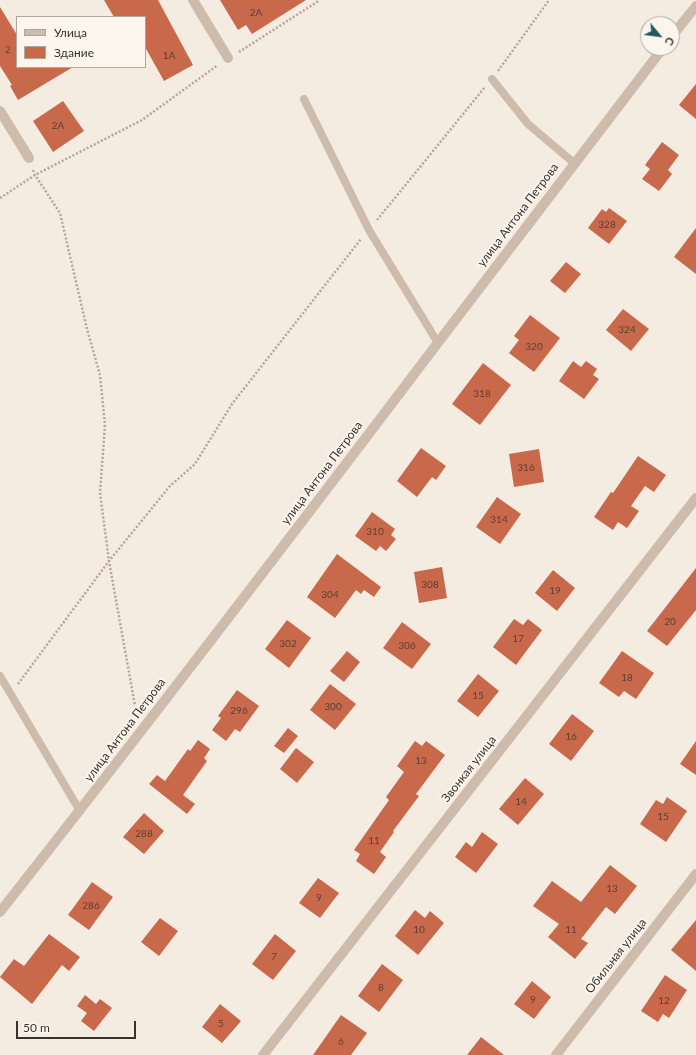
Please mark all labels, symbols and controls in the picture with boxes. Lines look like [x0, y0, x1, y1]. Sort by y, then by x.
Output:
house number: 2А [250, 7, 262, 19]
legend [16, 16, 146, 68]
north arrow [640, 16, 680, 56]
text: Улица [54, 25, 87, 40]
text: С [663, 35, 678, 48]
house number: 2 [5, 44, 11, 56]
text: Здание [54, 45, 94, 60]
house number: 1А [163, 50, 175, 62]
house number: 2А [52, 120, 64, 132]
street label: улица Антона Петрова [474, 161, 562, 269]
house number: 328 [598, 219, 616, 231]
house number: 324 [618, 324, 636, 336]
house number: 320 [525, 341, 543, 353]
house number: 318 [473, 388, 491, 400]
street label: улица Антона Петрова [278, 419, 366, 527]
house number: 316 [517, 462, 535, 474]
house number: 314 [490, 514, 508, 526]
house number: 310 [366, 526, 384, 538]
house number: 308 [421, 579, 439, 591]
house number: 19 [549, 585, 561, 597]
house number: 304 [321, 589, 339, 601]
house number: 20 [664, 616, 676, 628]
house number: 17 [512, 633, 524, 645]
house number: 302 [279, 638, 297, 650]
house number: 306 [398, 640, 416, 652]
house number: 18 [621, 672, 633, 684]
street label: улица Антона Петрова [81, 676, 169, 784]
house number: 15 [472, 690, 484, 702]
house number: 300 [324, 701, 342, 713]
house number: 296 [230, 705, 248, 717]
house number: 16 [565, 731, 577, 743]
street label: Звонкая улица [439, 733, 499, 805]
house number: 13 [415, 755, 427, 767]
house number: 14 [515, 796, 527, 808]
house number: 15 [657, 811, 669, 823]
house number: 288 [135, 828, 153, 840]
house number: 11 [368, 835, 380, 847]
house number: 13 [606, 883, 618, 895]
house number: 9 [316, 892, 322, 904]
house number: 286 [82, 900, 100, 912]
street label: Обильная улица [582, 916, 650, 996]
house number: 10 [413, 924, 425, 936]
house number: 11 [565, 924, 577, 936]
house number: 7 [271, 951, 277, 963]
house number: 8 [378, 982, 384, 994]
house number: 9 [530, 994, 536, 1006]
house number: 12 [658, 995, 670, 1007]
scale bar [18, 1013, 138, 1039]
house number: 5 [218, 1018, 224, 1030]
text: 50 m [23, 1020, 50, 1035]
house number: 6 [338, 1036, 344, 1048]

